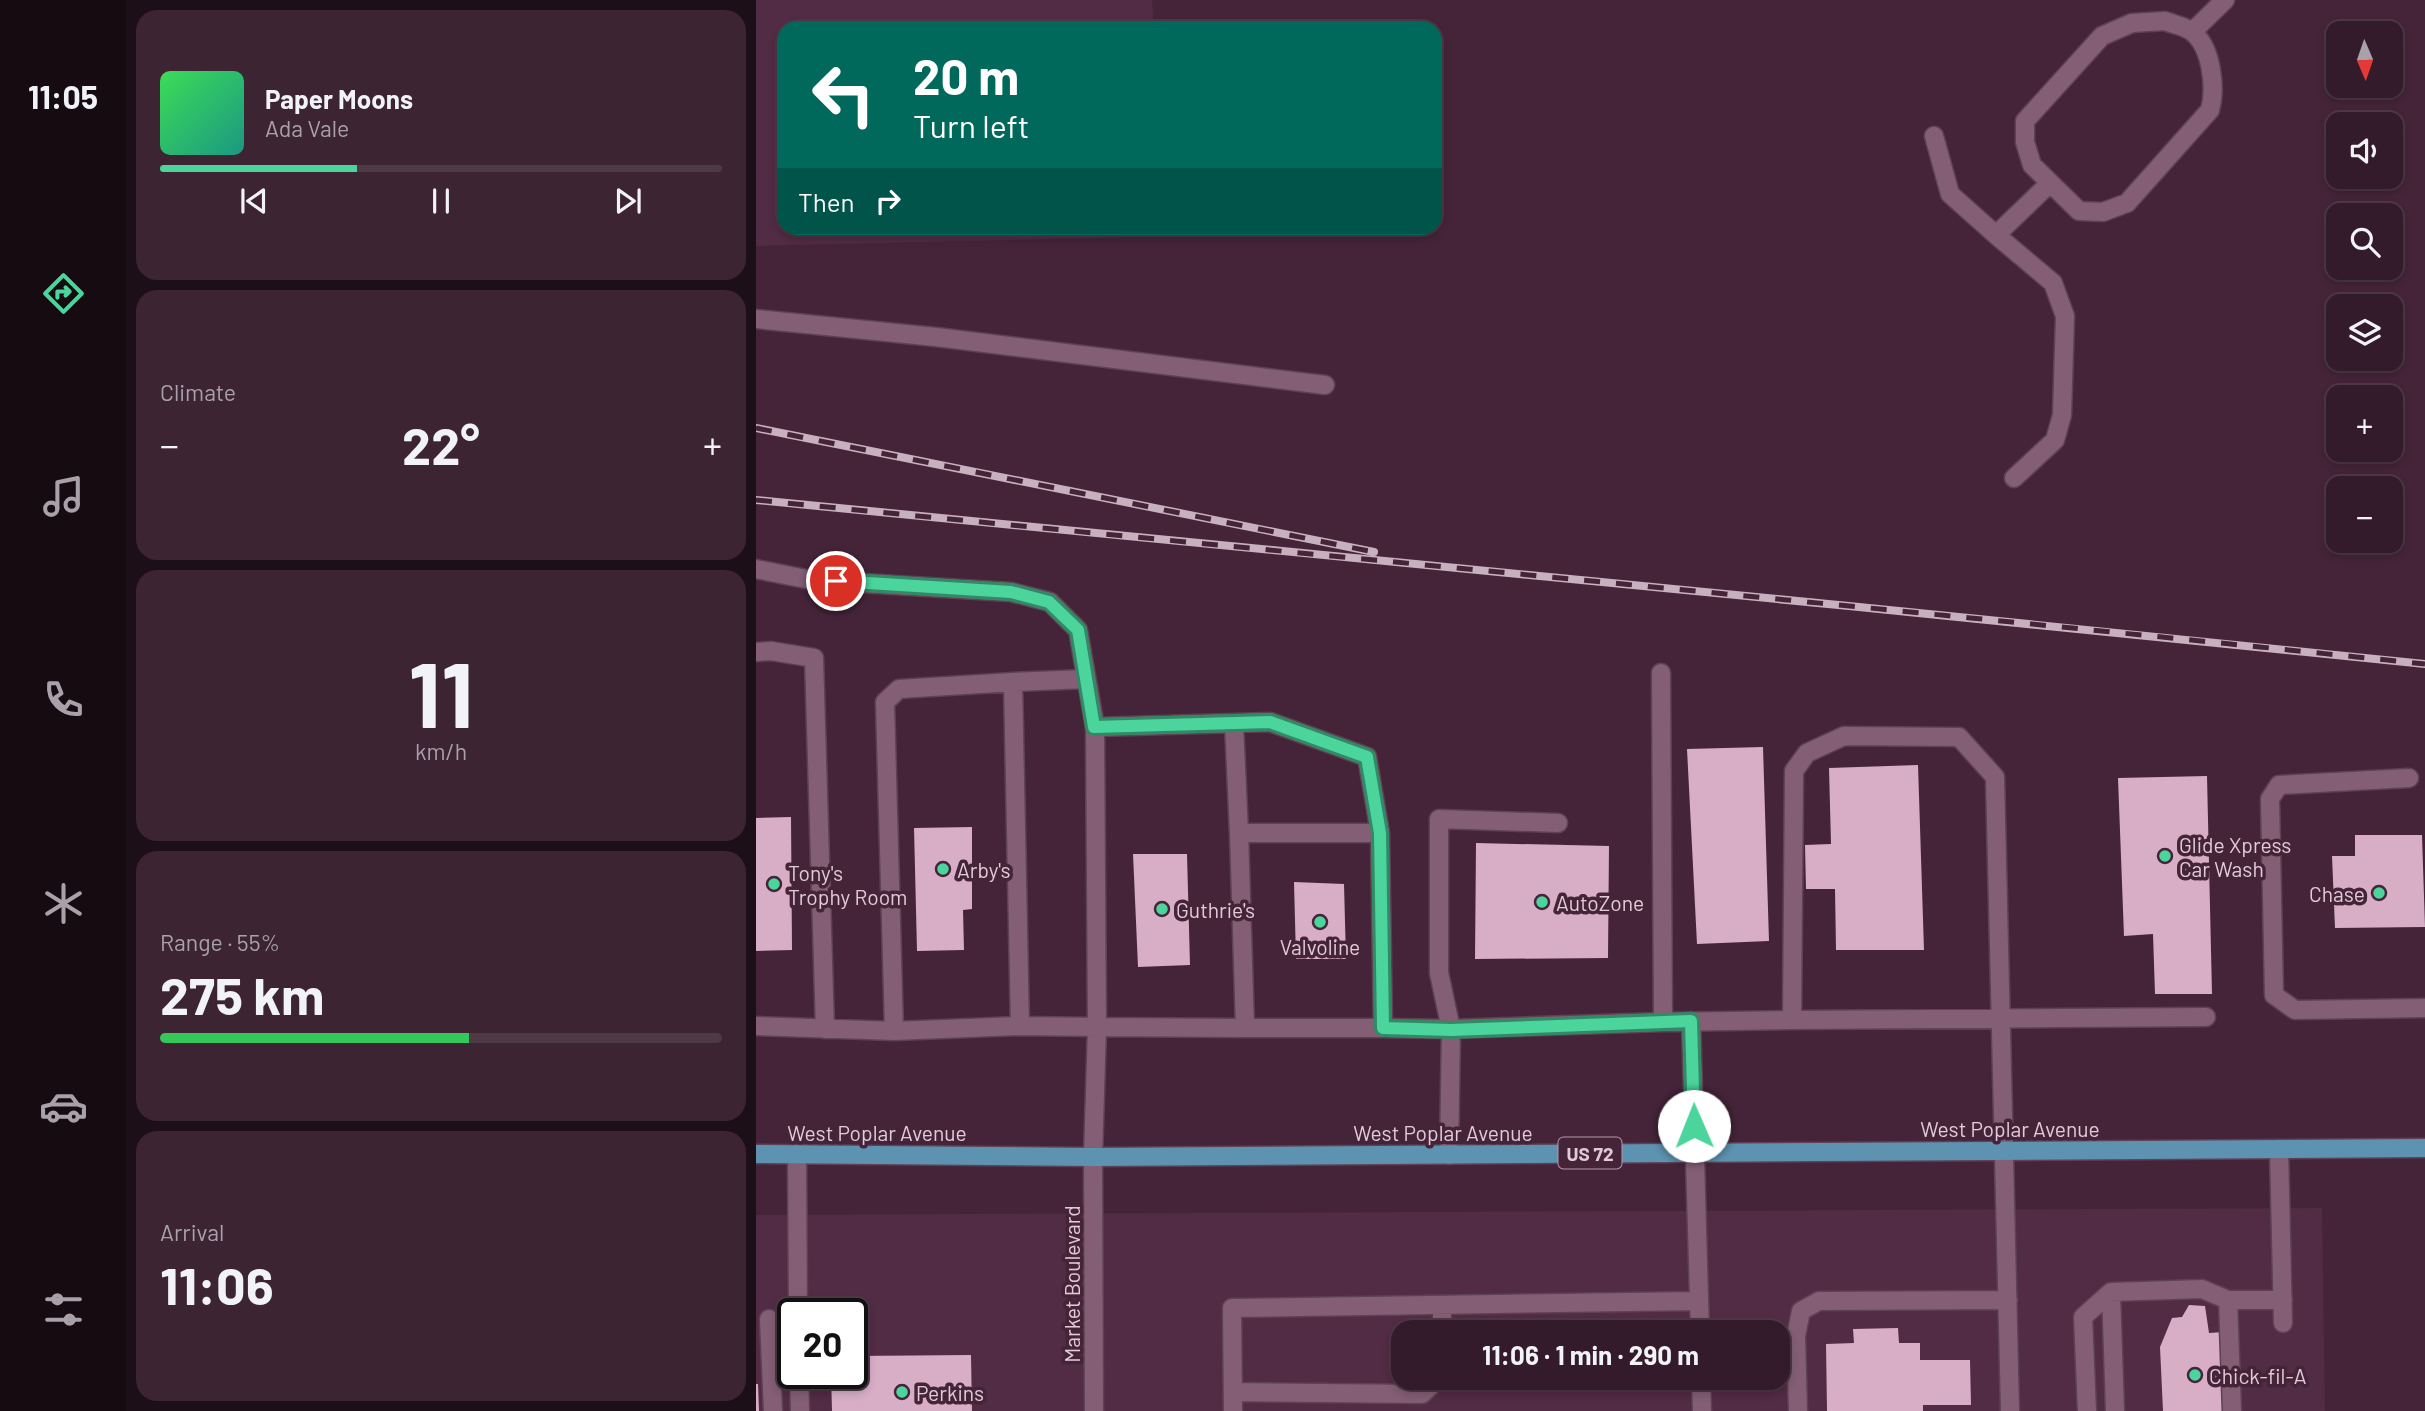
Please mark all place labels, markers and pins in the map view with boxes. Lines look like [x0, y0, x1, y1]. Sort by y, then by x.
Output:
pin [806, 551, 866, 611]
place label: Glide Xpress Car Wash [2179, 832, 2291, 881]
marker: Glide Xpress Car Wash [2157, 848, 2173, 864]
place label: Arby's [957, 857, 1011, 882]
place label: Tony's Trophy Room [788, 860, 907, 909]
marker: Arby's [935, 861, 951, 877]
marker: Tony's Trophy Room [766, 876, 782, 892]
place label: Chase [2309, 881, 2365, 906]
marker: Chase [2371, 885, 2387, 901]
place label: AutoZone [1556, 890, 1644, 915]
marker: AutoZone [1534, 894, 1550, 910]
place label: Guthrie's [1176, 897, 1255, 922]
marker: Guthrie's [1154, 901, 1170, 917]
marker: Valvoline [1312, 914, 1328, 930]
place label: Valvoline [1280, 934, 1360, 959]
place label: Chick-fil-A [2209, 1363, 2307, 1388]
marker: Chick-fil-A [2187, 1367, 2203, 1383]
place label: Perkins [916, 1380, 984, 1405]
marker: Perkins [894, 1384, 910, 1400]

